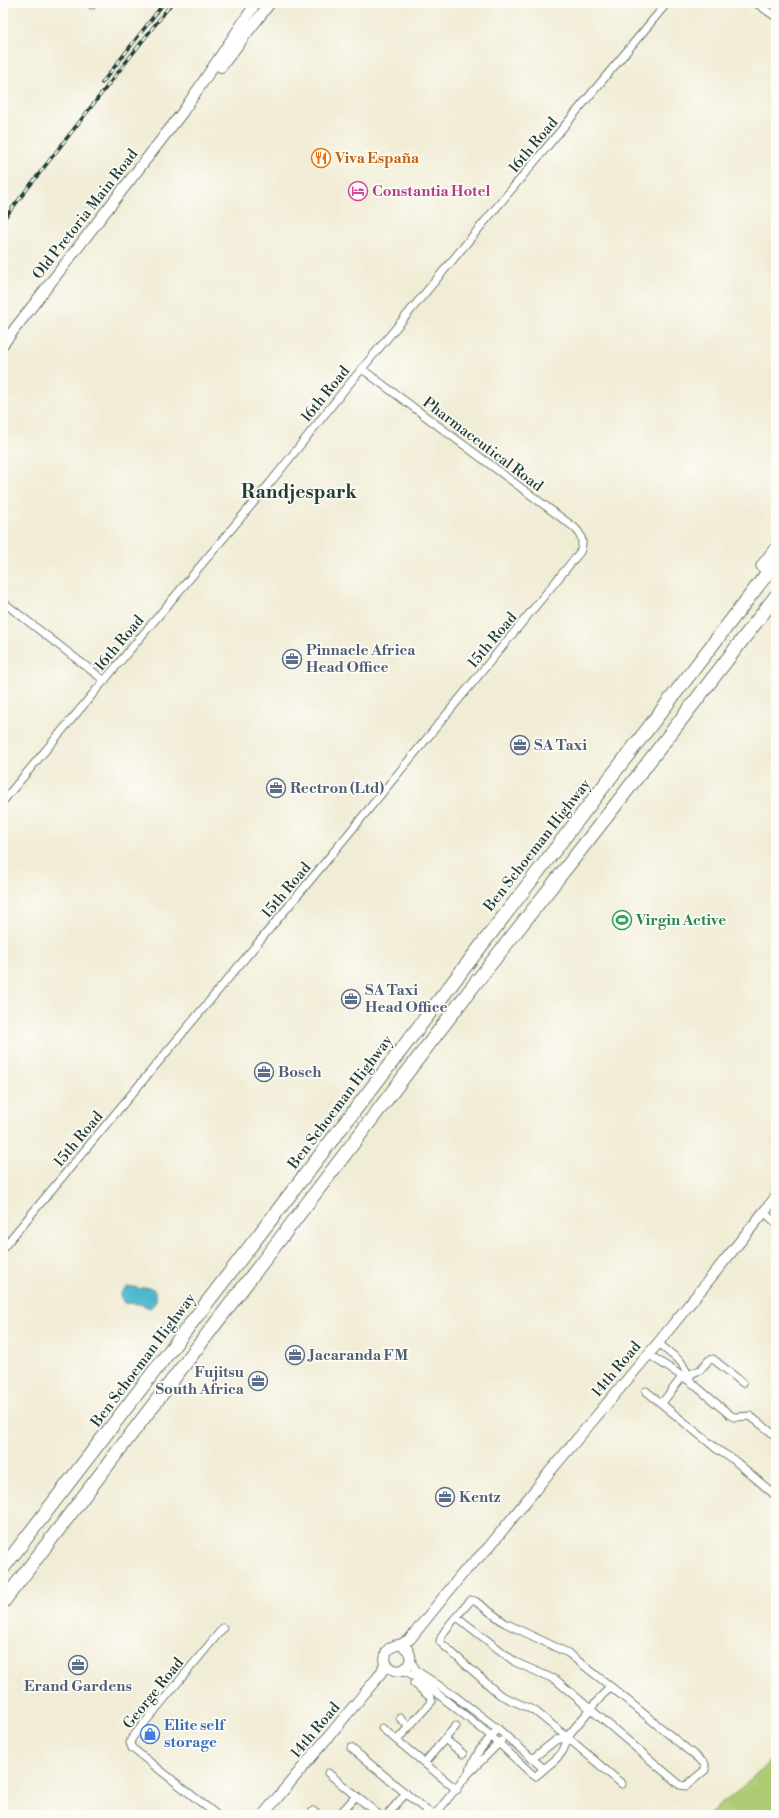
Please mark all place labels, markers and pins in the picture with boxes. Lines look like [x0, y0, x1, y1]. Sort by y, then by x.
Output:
restaurant icon: Viva España [310, 147, 332, 169]
place label: Viva España [334, 149, 420, 168]
hotel icon: Constantia Hotel [347, 180, 369, 202]
place label: Constantia Hotel [372, 182, 490, 201]
place label: Pinnacle Africa Head Office [306, 641, 416, 677]
office icon: Pinnacle Africa Head Office [281, 648, 303, 670]
office icon: SA Taxi [509, 734, 531, 756]
place label: SA Taxi [534, 736, 587, 755]
office icon: Rectron (Ltd) [265, 777, 287, 799]
place label: Rectron (Ltd) [290, 779, 385, 798]
sports icon: Virgin Active [611, 909, 633, 931]
place label: Virgin Active [635, 911, 726, 930]
place label: SA Taxi Head Office [365, 981, 448, 1017]
office icon: SA Taxi Head Office [340, 988, 362, 1010]
office icon: Bosch [253, 1061, 275, 1083]
place label: Bosch [278, 1063, 322, 1082]
office icon: Jacaranda FM [284, 1344, 306, 1366]
place label: Jacaranda FM [307, 1346, 408, 1365]
place label: Fujitsu South Africa [156, 1363, 245, 1399]
office icon: Fujitsu South Africa [247, 1370, 269, 1392]
office icon: Kentz [434, 1486, 456, 1508]
place label: Kentz [459, 1488, 501, 1507]
office icon: Erand Gardens [67, 1654, 89, 1676]
place label: Erand Gardens [24, 1677, 132, 1696]
place label: Elite self storage [164, 1716, 226, 1752]
shop icon: Elite self storage [139, 1723, 161, 1745]

